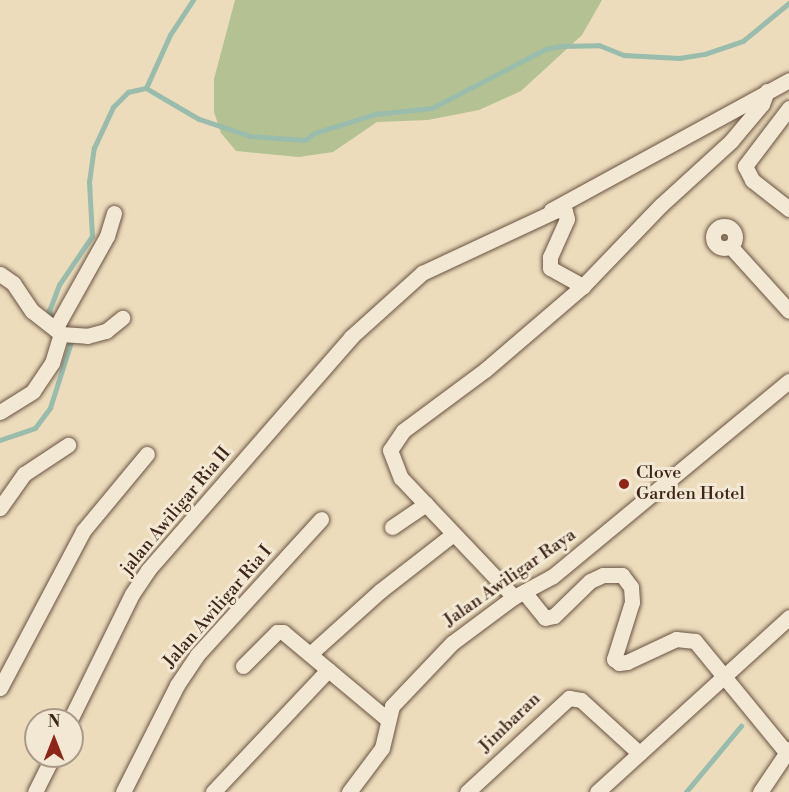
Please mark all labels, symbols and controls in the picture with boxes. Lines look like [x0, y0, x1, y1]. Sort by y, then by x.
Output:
street label: jalan Awiligar Ria II [116, 443, 236, 579]
place label: Clove Garden Hotel [636, 463, 745, 506]
marker: Clove Garden Hotel [617, 477, 631, 491]
street label: Jalan Awiligar Raya [440, 524, 580, 632]
street label: Jalan Awiligar Ria I [159, 542, 277, 672]
street label: Jimbaran [475, 689, 545, 757]
north arrow [24, 708, 84, 768]
text: N [48, 712, 60, 732]

